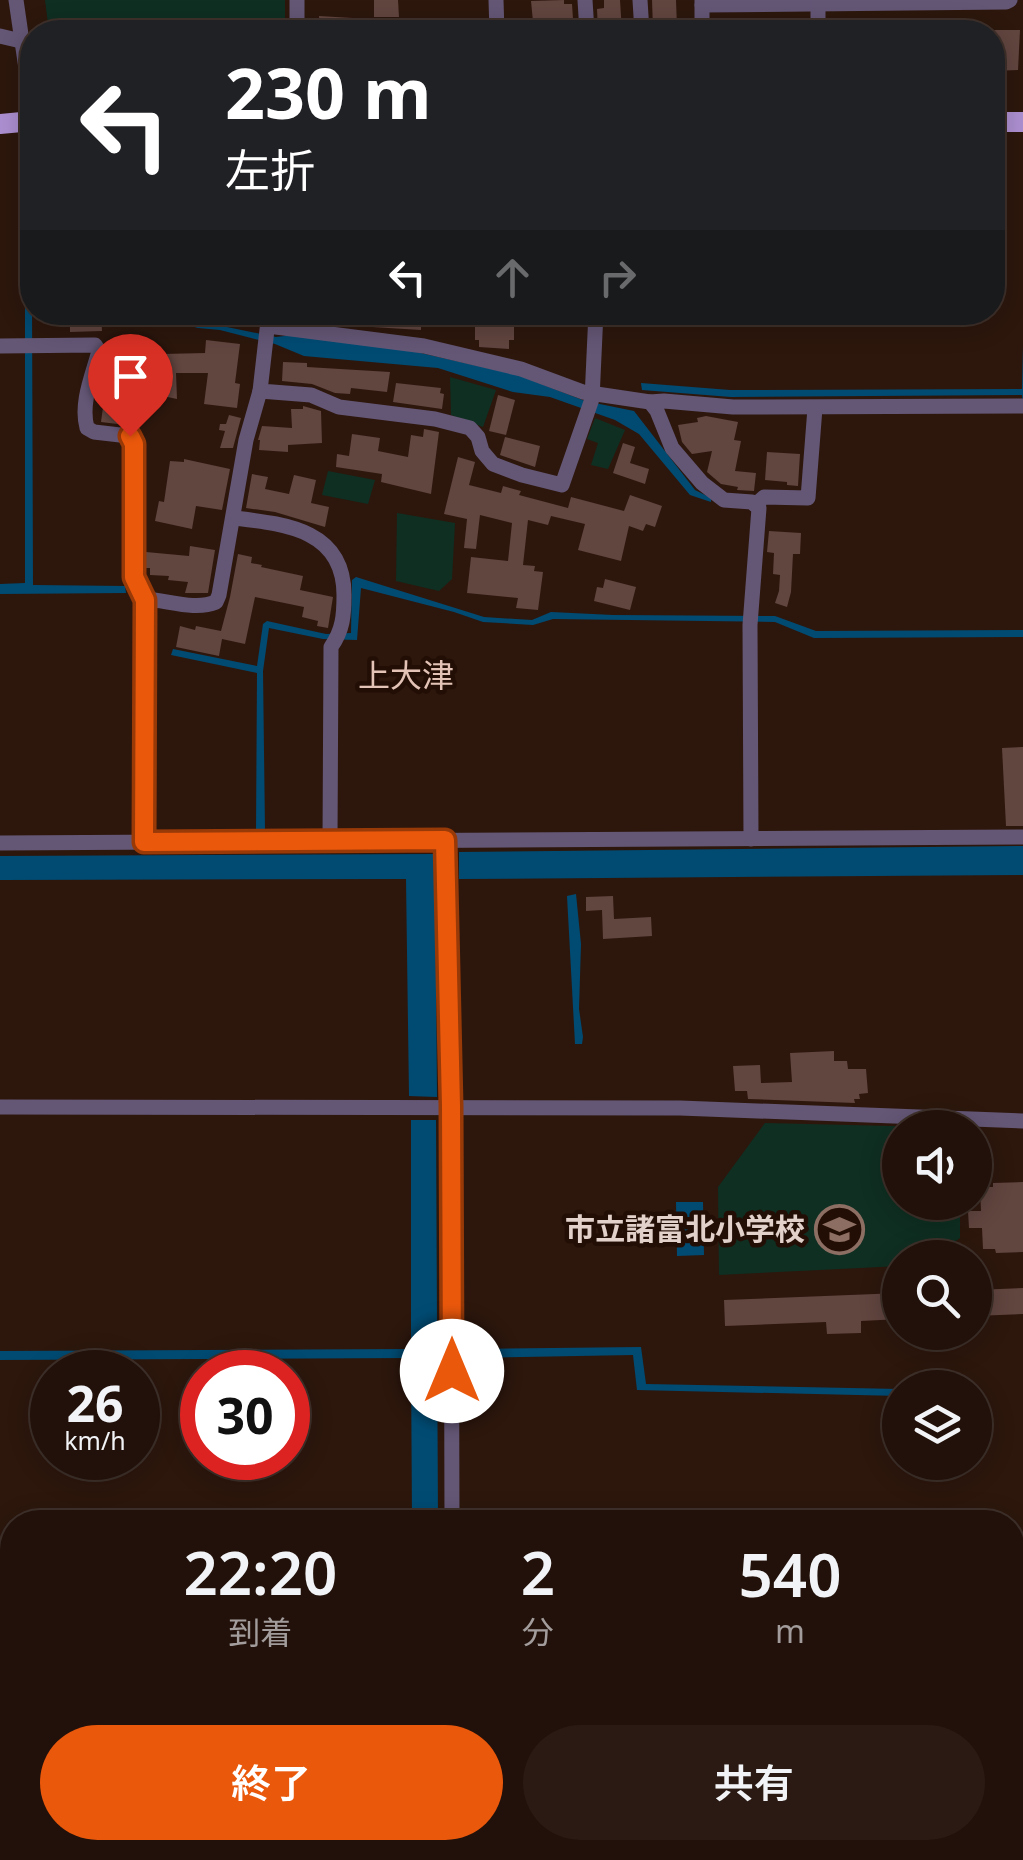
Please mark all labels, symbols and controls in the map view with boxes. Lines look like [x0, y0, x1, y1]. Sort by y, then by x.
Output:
text: 230 m [225, 44, 432, 140]
icon: left [60, 60, 190, 190]
text: 左折 [225, 139, 315, 200]
icon: left [380, 250, 435, 305]
icon: ahead [485, 250, 540, 305]
icon: right [590, 250, 645, 305]
pin [88, 334, 173, 437]
icon: arrive [103, 349, 158, 404]
district label: 上大津 [358, 653, 454, 696]
map controls [882, 1110, 992, 1480]
button: sound [882, 1110, 992, 1220]
school or university icon: 市立諸富北小学校 [814, 1204, 866, 1256]
place label: 市立諸富北小学校 [565, 1208, 805, 1249]
button: search [882, 1240, 992, 1350]
position arrow [400, 1319, 504, 1423]
speed limit sign: 30 [180, 1350, 310, 1480]
text: 26 [66, 1369, 124, 1437]
button: layers [882, 1370, 992, 1480]
text: km/h [64, 1423, 126, 1457]
text: 22:20 [183, 1531, 337, 1613]
text: 2 [521, 1531, 555, 1613]
text: 540 [739, 1533, 842, 1615]
text: m [775, 1609, 805, 1652]
text: 到着 [228, 1610, 292, 1653]
text: 分 [522, 1610, 554, 1653]
button: 終了 [40, 1725, 503, 1840]
button: 共有 [523, 1725, 985, 1840]

